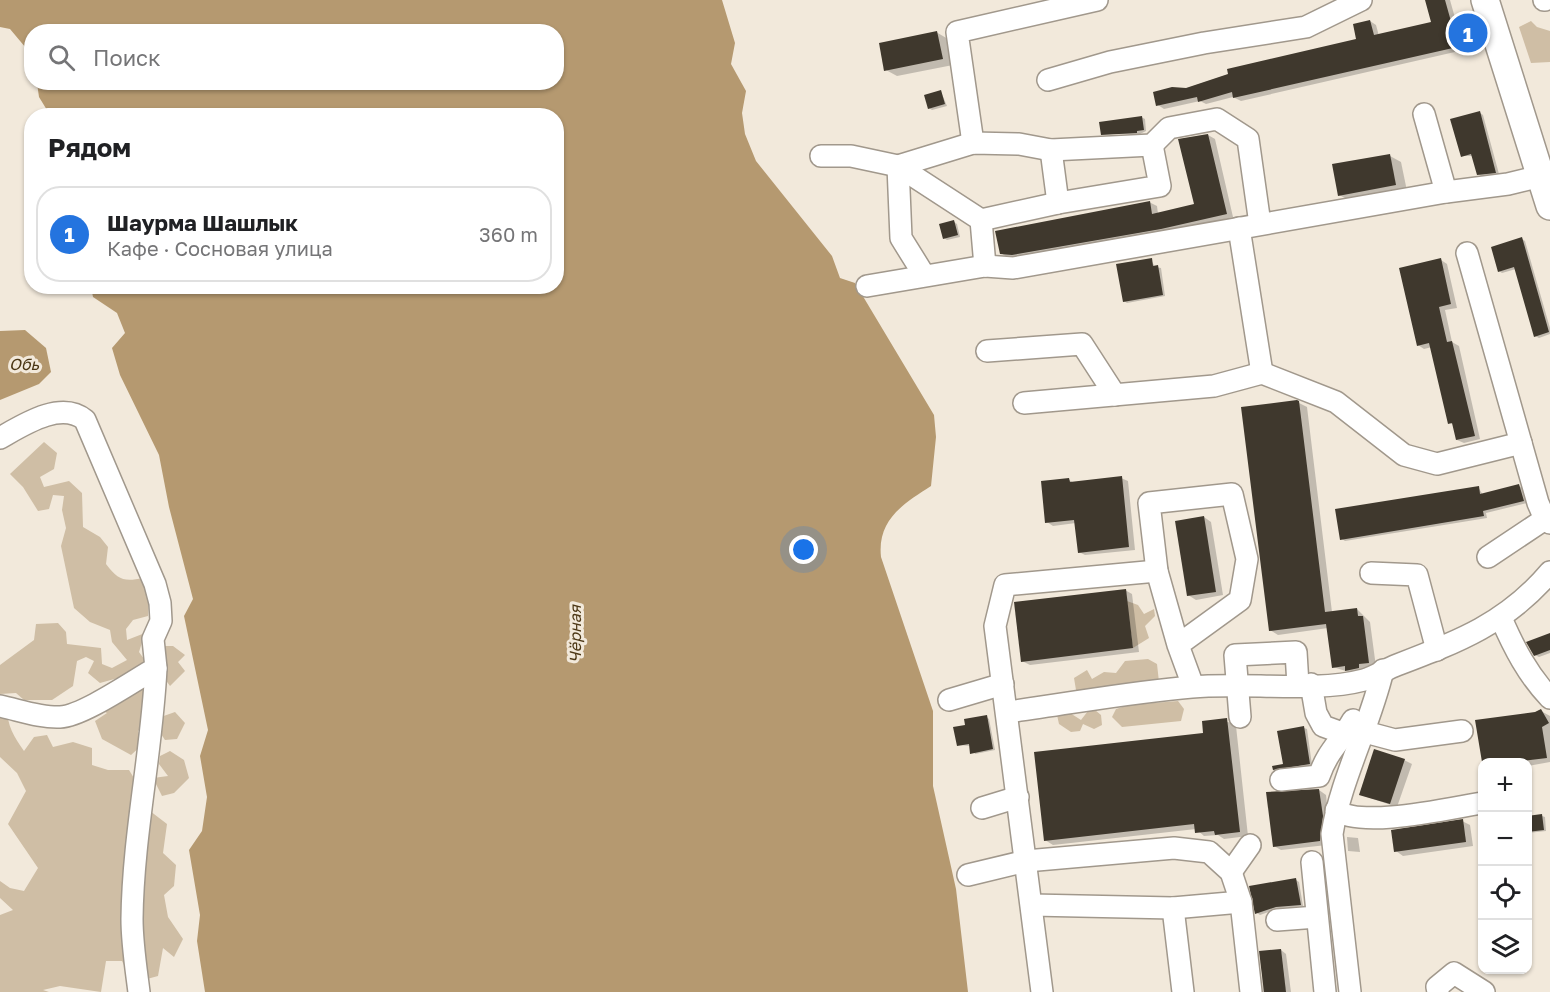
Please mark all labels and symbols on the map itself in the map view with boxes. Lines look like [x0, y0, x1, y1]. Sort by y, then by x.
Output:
pin: 1 [1448, 10, 1488, 56]
water label: Обь [9, 354, 39, 374]
your location [789, 535, 818, 564]
water label: Чёрная [565, 604, 585, 663]

